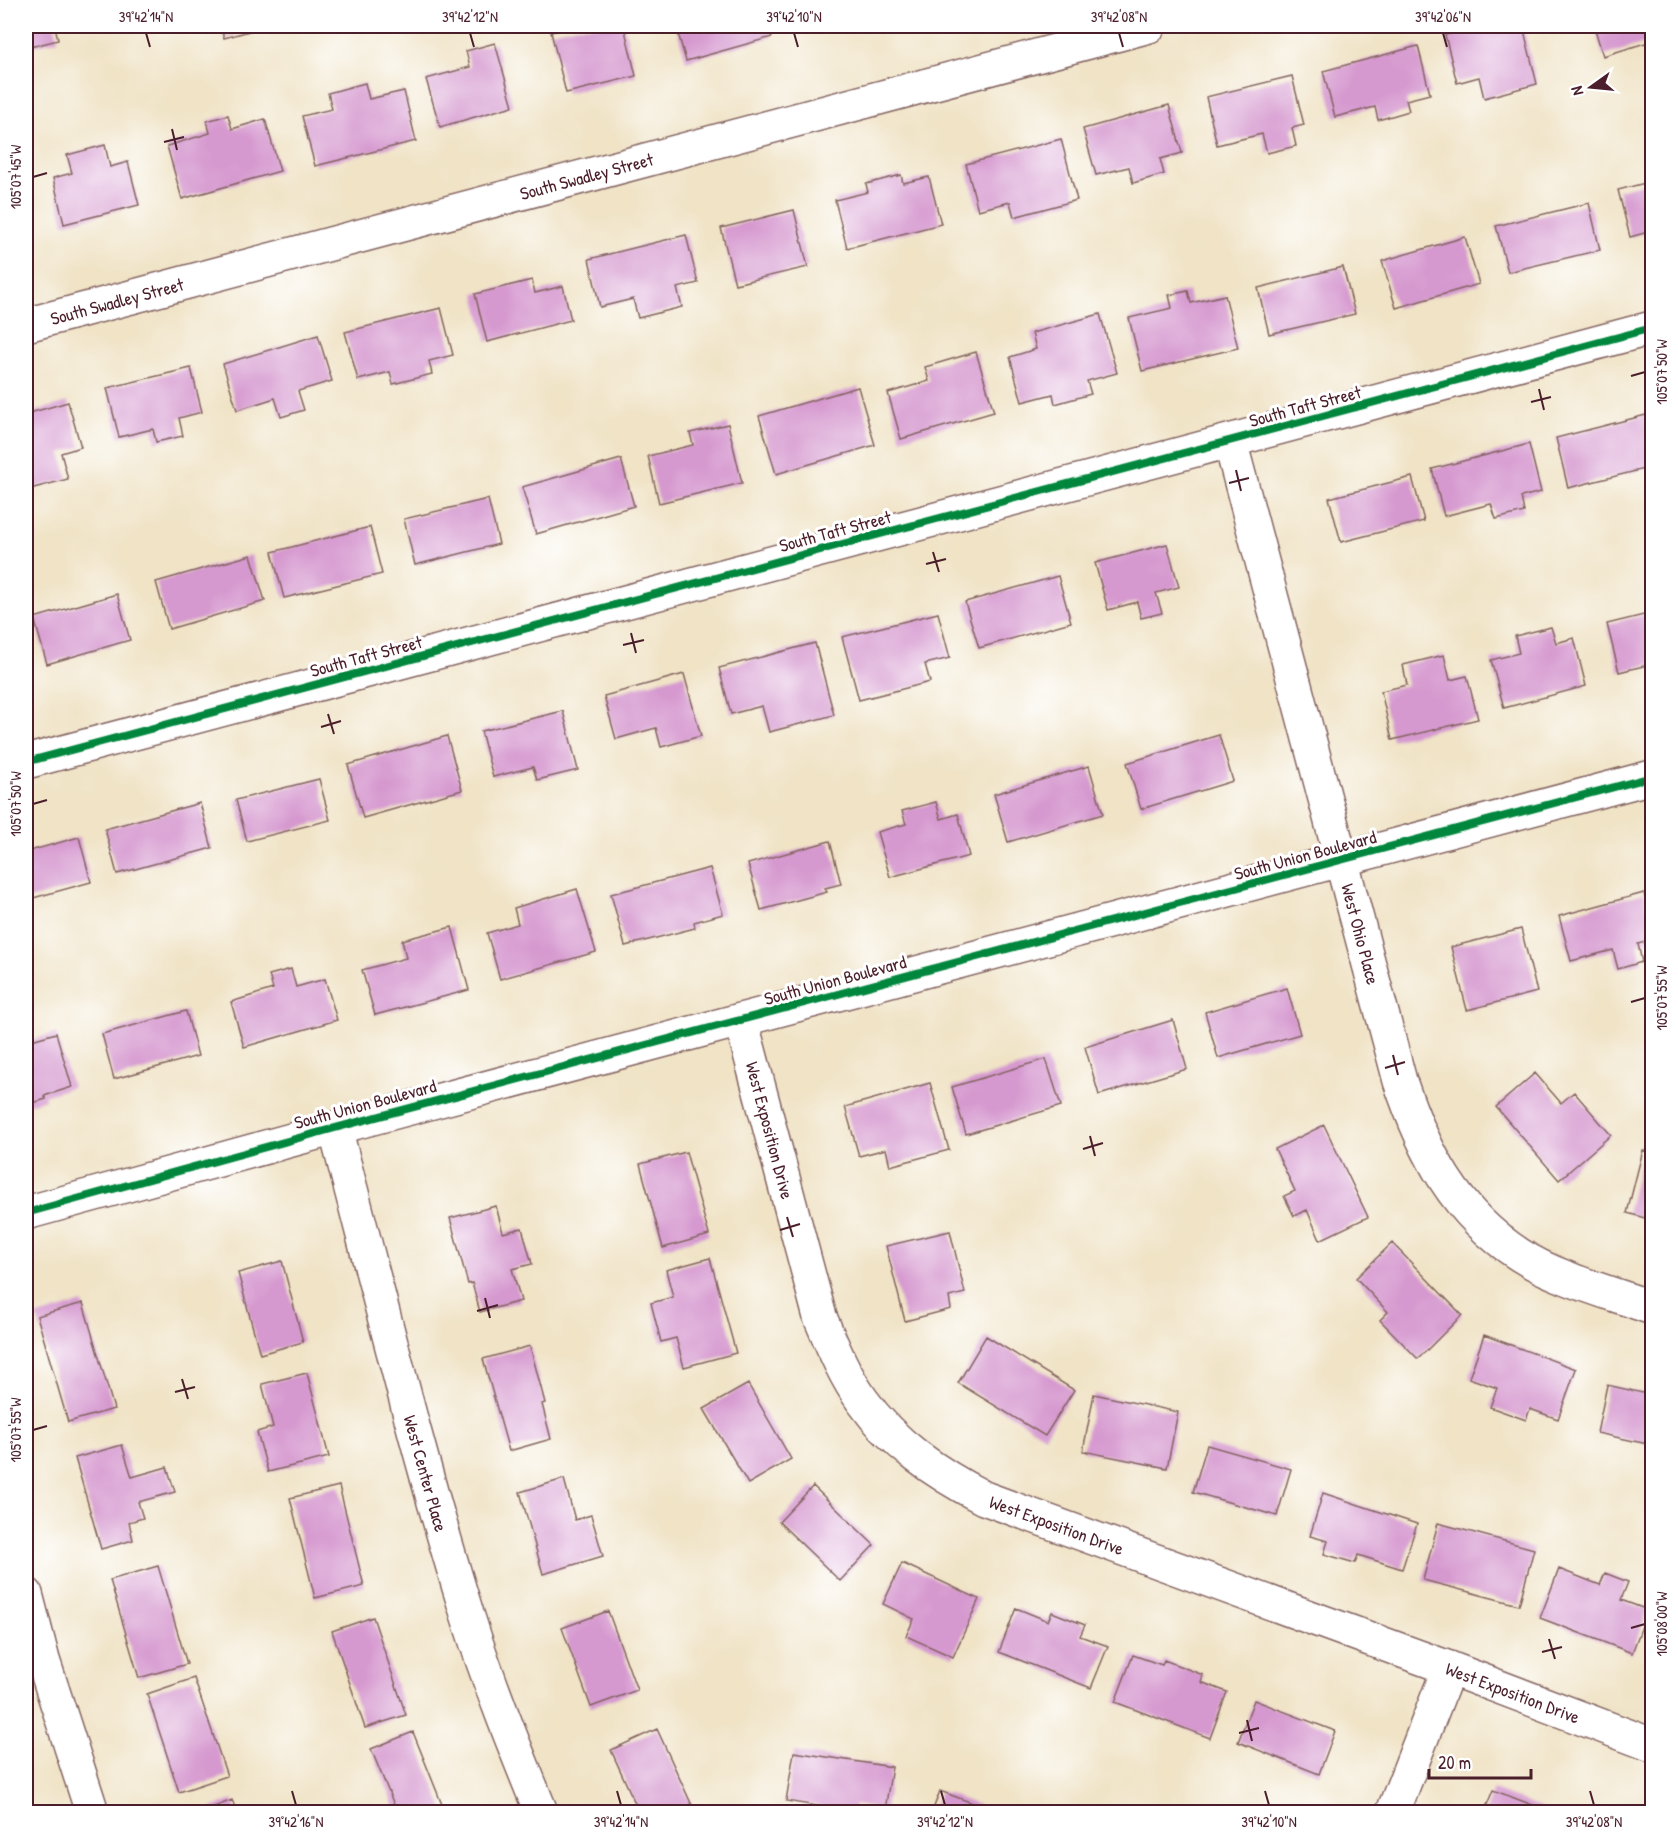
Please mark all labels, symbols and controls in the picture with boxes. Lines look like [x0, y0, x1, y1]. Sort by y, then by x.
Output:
text: 39°42'14"N [119, 6, 173, 27]
text: 39°42'12"N [442, 6, 498, 27]
text: 39°42'10"N [766, 6, 822, 27]
text: 39°42'08"N [1091, 6, 1147, 27]
text: 39°42'06"N [1415, 6, 1471, 27]
north arrow [1561, 57, 1621, 117]
text: N [1565, 83, 1588, 98]
text: 105°07'45"W [5, 144, 26, 209]
street label: South Swadley Street [517, 146, 657, 205]
street label: South Swadley Street [47, 271, 187, 331]
text: 105°07'50"W [1651, 339, 1672, 405]
street label: South Taft Street [1246, 379, 1364, 433]
street label: South Taft Street [776, 504, 894, 558]
street label: South Taft Street [307, 629, 425, 683]
text: 105°07'50"W [5, 771, 26, 837]
street label: South Union Boulevard [1231, 824, 1379, 886]
street label: West Ohio Place [1336, 881, 1386, 987]
street label: South Union Boulevard [761, 949, 909, 1011]
text: 105°07'55"W [1651, 965, 1672, 1031]
street label: West Exposition Drive [740, 1059, 801, 1202]
street label: South Union Boulevard [291, 1073, 439, 1135]
text: 105°07'55"W [5, 1397, 26, 1463]
street label: West Center Place [398, 1412, 454, 1534]
street label: West Exposition Drive [986, 1489, 1127, 1561]
text: 105°08'00"W [1651, 1591, 1672, 1656]
street label: West Exposition Drive [1442, 1655, 1583, 1729]
scale bar [1429, 1742, 1531, 1780]
text: 20 m [1438, 1750, 1471, 1775]
text: 39°42'16"N [269, 1811, 323, 1832]
text: 39°42'14"N [594, 1811, 648, 1832]
text: 39°42'12"N [917, 1811, 973, 1832]
text: 39°42'10"N [1241, 1811, 1297, 1832]
text: 39°42'08"N [1566, 1811, 1622, 1832]

